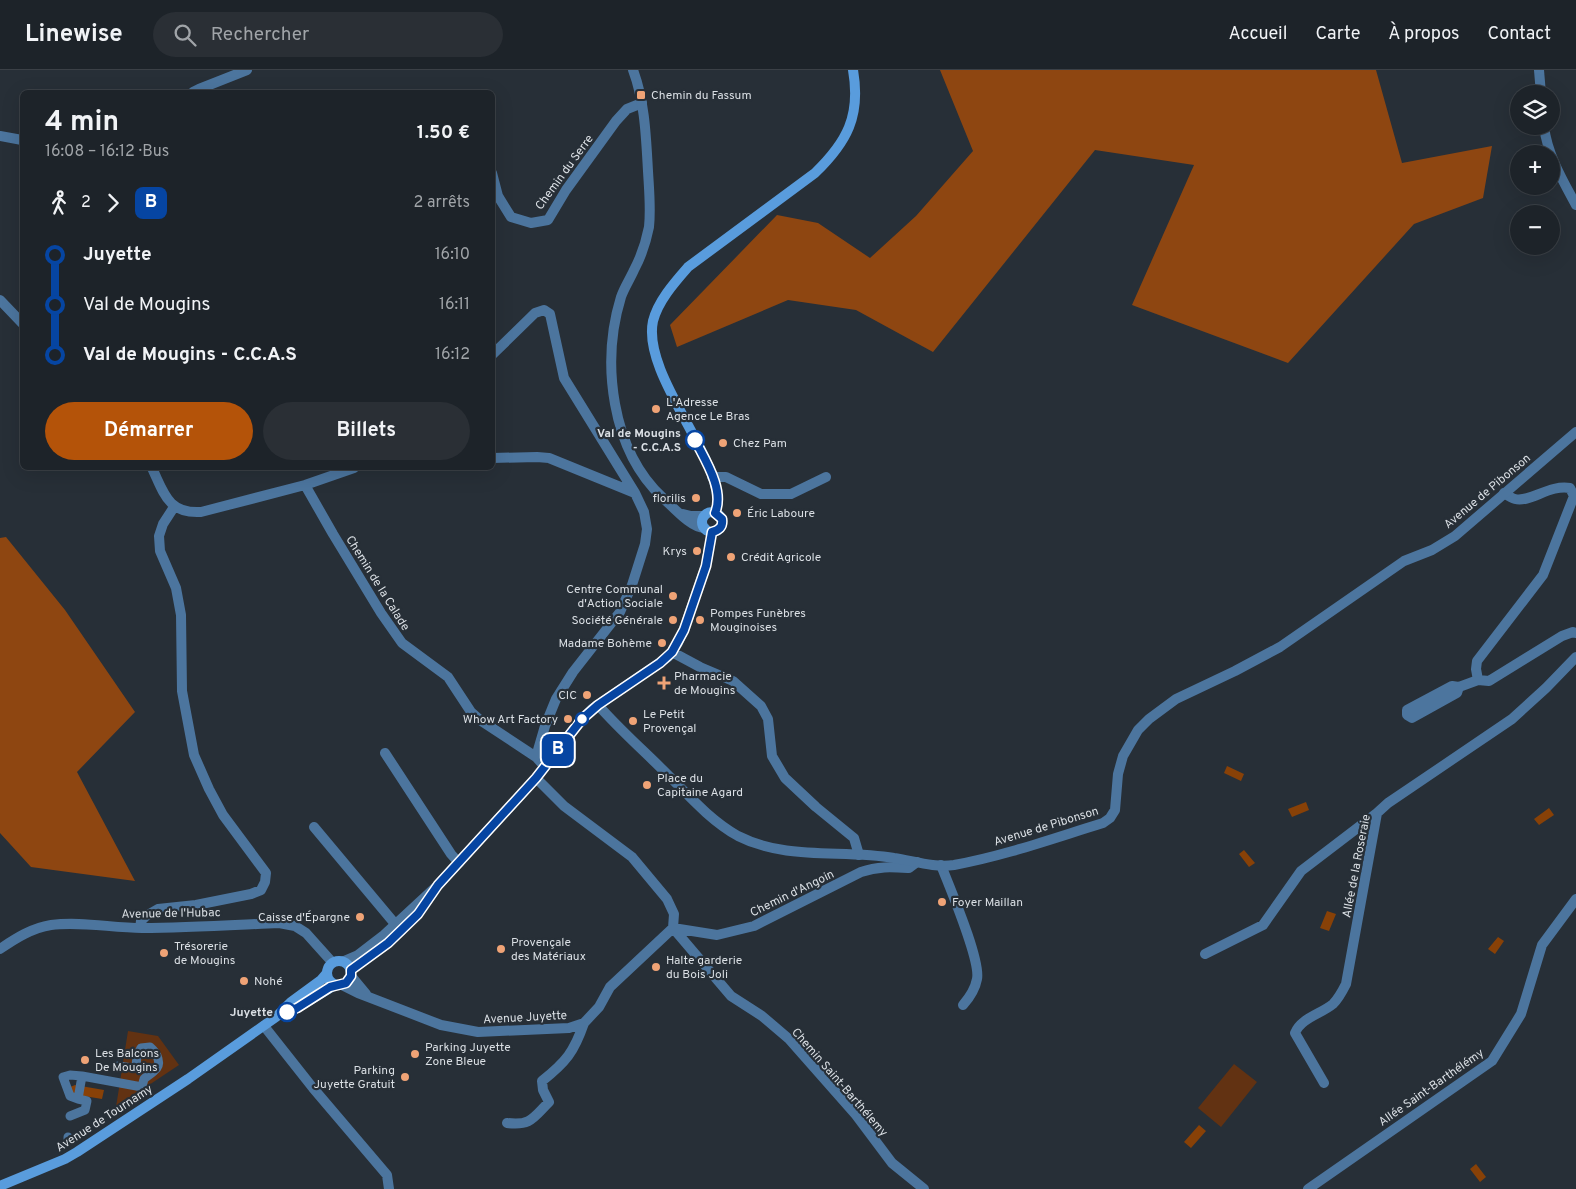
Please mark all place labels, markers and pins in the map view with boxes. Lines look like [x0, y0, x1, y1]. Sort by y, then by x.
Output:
place label: Chemin du Fassum [651, 88, 752, 104]
marker: Chemin du Fassum [635, 89, 647, 101]
place label: L'Adresse Agence Le Bras [666, 395, 750, 425]
marker: L'Adresse Agence Le Bras [650, 403, 662, 415]
place label: Val de Mougins - C.C.A.S [597, 426, 681, 456]
marker: Val de Mougins - C.C.A.S [685, 430, 705, 450]
place label: Chez Pam [733, 436, 787, 452]
marker: Chez Pam [717, 437, 729, 449]
place label: florilis [653, 491, 686, 507]
marker: florilis [690, 492, 702, 504]
place label: Éric Laboure [747, 506, 815, 522]
marker: Éric Laboure [731, 507, 743, 519]
place label: Krys [663, 544, 687, 560]
marker: Krys [691, 545, 703, 557]
place label: Crédit Agricole [741, 550, 821, 566]
marker: Crédit Agricole [725, 551, 737, 563]
place label: Centre Communal d'Action Sociale [566, 582, 663, 612]
marker: Centre Communal d'Action Sociale [667, 590, 679, 602]
place label: Pompes Funèbres Mouginoises [710, 606, 806, 636]
place label: Société Générale [571, 613, 663, 629]
marker: Société Générale [667, 614, 679, 626]
marker: Pompes Funèbres Mouginoises [694, 614, 706, 626]
place label: Madame Bohème [558, 636, 652, 652]
marker: Madame Bohème [656, 637, 668, 649]
place label: Pharmacie de Mougins [674, 669, 735, 699]
marker: Pharmacie de Mougins [658, 677, 670, 689]
place label: CIC [558, 688, 577, 704]
marker: CIC [581, 689, 593, 701]
place label: Le Petit Provençal [643, 707, 697, 737]
place label: Whow Art Factory [463, 712, 558, 728]
unlabelled marker [575, 712, 589, 726]
marker: Whow Art Factory [562, 713, 574, 725]
marker: Le Petit Provençal [627, 715, 639, 727]
place label: Place du Capitaine Agard [657, 771, 743, 801]
marker: Place du Capitaine Agard [641, 779, 653, 791]
place label: Foyer Maillan [952, 895, 1023, 911]
marker: Foyer Maillan [936, 896, 948, 908]
place label: Caisse d'Épargne [258, 910, 350, 926]
marker: Caisse d'Épargne [354, 911, 366, 923]
place label: Provençale des Matériaux [511, 935, 586, 965]
place label: Trésorerie de Mougins [174, 939, 235, 969]
marker: Provençale des Matériaux [495, 943, 507, 955]
marker: Trésorerie de Mougins [158, 947, 170, 959]
place label: Halte garderie du Bois Joli [666, 953, 742, 983]
marker: Halte garderie du Bois Joli [650, 961, 662, 973]
place label: Nohé [254, 974, 283, 990]
marker: Nohé [238, 975, 250, 987]
marker: Juyette [277, 1002, 297, 1022]
place label: Juyette [230, 1005, 273, 1021]
place label: Parking Juyette Zone Bleue [425, 1040, 511, 1070]
place label: Les Balcons De Mougins [95, 1046, 159, 1076]
marker: Parking Juyette Zone Bleue [409, 1048, 421, 1060]
marker: Les Balcons De Mougins [79, 1054, 91, 1066]
place label: Parking Juyette Gratuit [314, 1063, 395, 1093]
marker: Parking Juyette Gratuit [399, 1071, 411, 1083]

